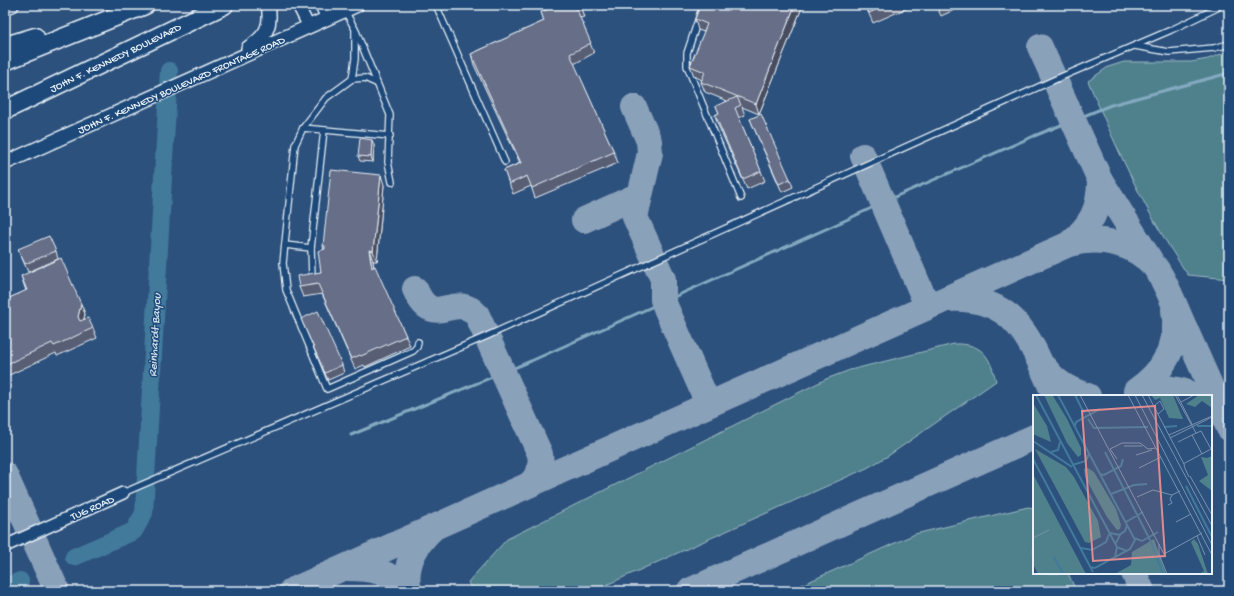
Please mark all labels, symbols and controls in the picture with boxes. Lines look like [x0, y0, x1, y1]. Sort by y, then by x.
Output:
street label: JOHN F. KENNEDY BOULEVARD [48, 21, 184, 96]
street label: JOHN F. KENNEDY BOULEVARD FRONTAGE ROAD [77, 34, 288, 137]
water label: Reinhardt Bayou [147, 292, 165, 377]
inset map [1033, 395, 1212, 574]
street label: TUG ROAD [68, 494, 117, 524]

